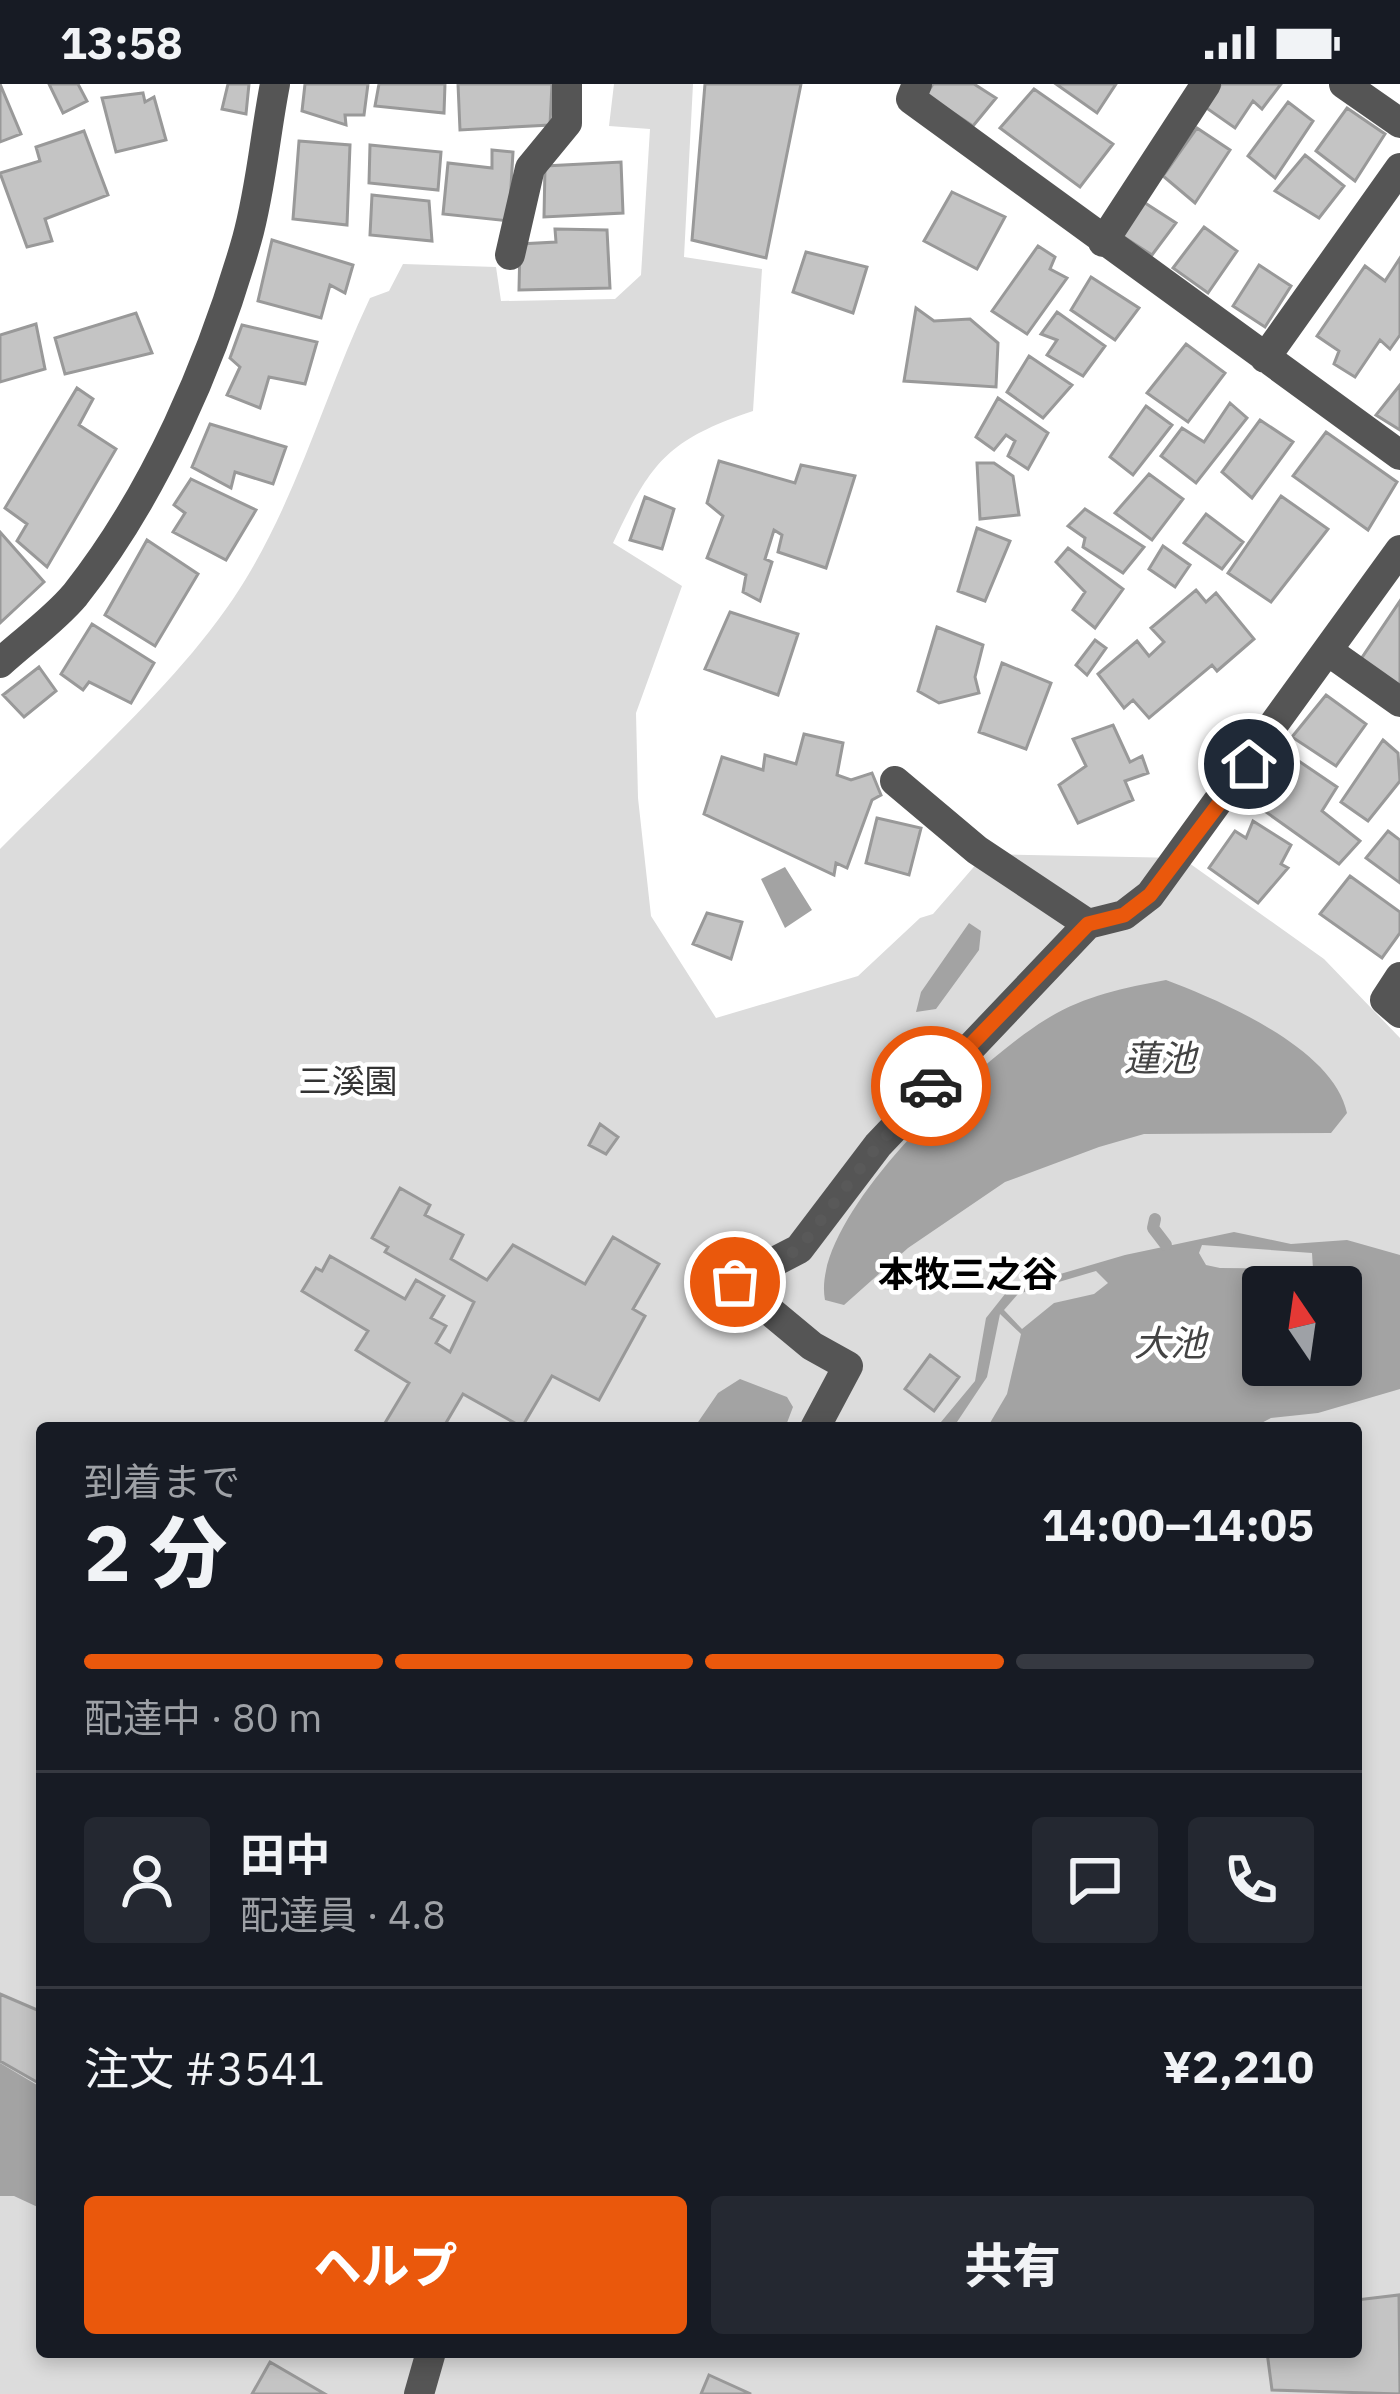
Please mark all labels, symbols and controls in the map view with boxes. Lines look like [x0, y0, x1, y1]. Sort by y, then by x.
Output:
text: 13:58 [60, 13, 183, 71]
pin [1198, 713, 1300, 815]
icon: home [1216, 731, 1282, 797]
courier [871, 1026, 991, 1146]
water label: 蓮池 [1124, 1034, 1199, 1081]
icon: car [898, 1053, 964, 1119]
park label: 三溪園 [299, 1059, 398, 1102]
pin [684, 1231, 786, 1333]
icon: bag [702, 1249, 768, 1315]
district label: 本牧三之谷 [878, 1250, 1058, 1297]
north arrow [1242, 1266, 1362, 1386]
map controls [1242, 1266, 1362, 1386]
water label: 大池 [1134, 1319, 1209, 1366]
text: 到着まで [84, 1456, 240, 1507]
text: 14:00–14:05 [1042, 1495, 1314, 1553]
text: 2 分 [84, 1501, 227, 1602]
text: 配達中 · 80 m [84, 1692, 322, 1743]
button: person [84, 1817, 210, 1943]
button: chat [1032, 1817, 1158, 1943]
button: phone [1188, 1817, 1314, 1943]
text: 田中 [240, 1825, 330, 1883]
text: 配達員 · 4.8 [240, 1889, 446, 1940]
text: ¥2,210 [1163, 2037, 1314, 2095]
text: 注文 #3541 [84, 2039, 325, 2097]
button: ヘルプ [84, 2196, 687, 2334]
button: 共有 [711, 2196, 1314, 2334]

